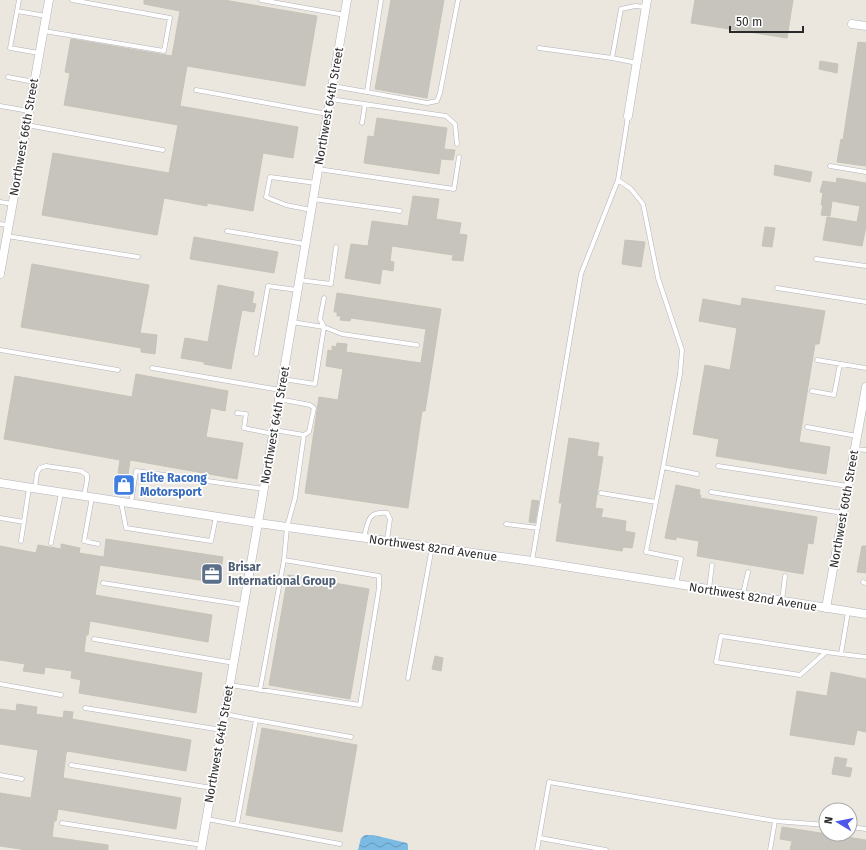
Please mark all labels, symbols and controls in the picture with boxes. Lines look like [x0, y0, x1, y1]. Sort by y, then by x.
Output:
scale bar [730, 8, 803, 34]
text: 50 m [736, 15, 762, 29]
street label: Northwest 64th Street [312, 45, 346, 166]
street label: Northwest 66th Street [7, 76, 41, 197]
street label: Northwest 64th Street [258, 364, 292, 485]
street label: Northwest 60th Street [827, 448, 861, 569]
place label: Elite Racong Motorsport [140, 471, 207, 499]
shop icon: Elite Racong Motorsport [111, 472, 137, 498]
street label: Northwest 82nd Avenue [368, 532, 498, 564]
place label: Brisar International Group [228, 560, 336, 588]
office icon: Brisar International Group [199, 561, 225, 587]
street label: Northwest 82nd Avenue [688, 580, 818, 614]
street label: Northwest 64th Street [202, 683, 236, 804]
north arrow [818, 802, 858, 842]
text: N [822, 816, 836, 825]

